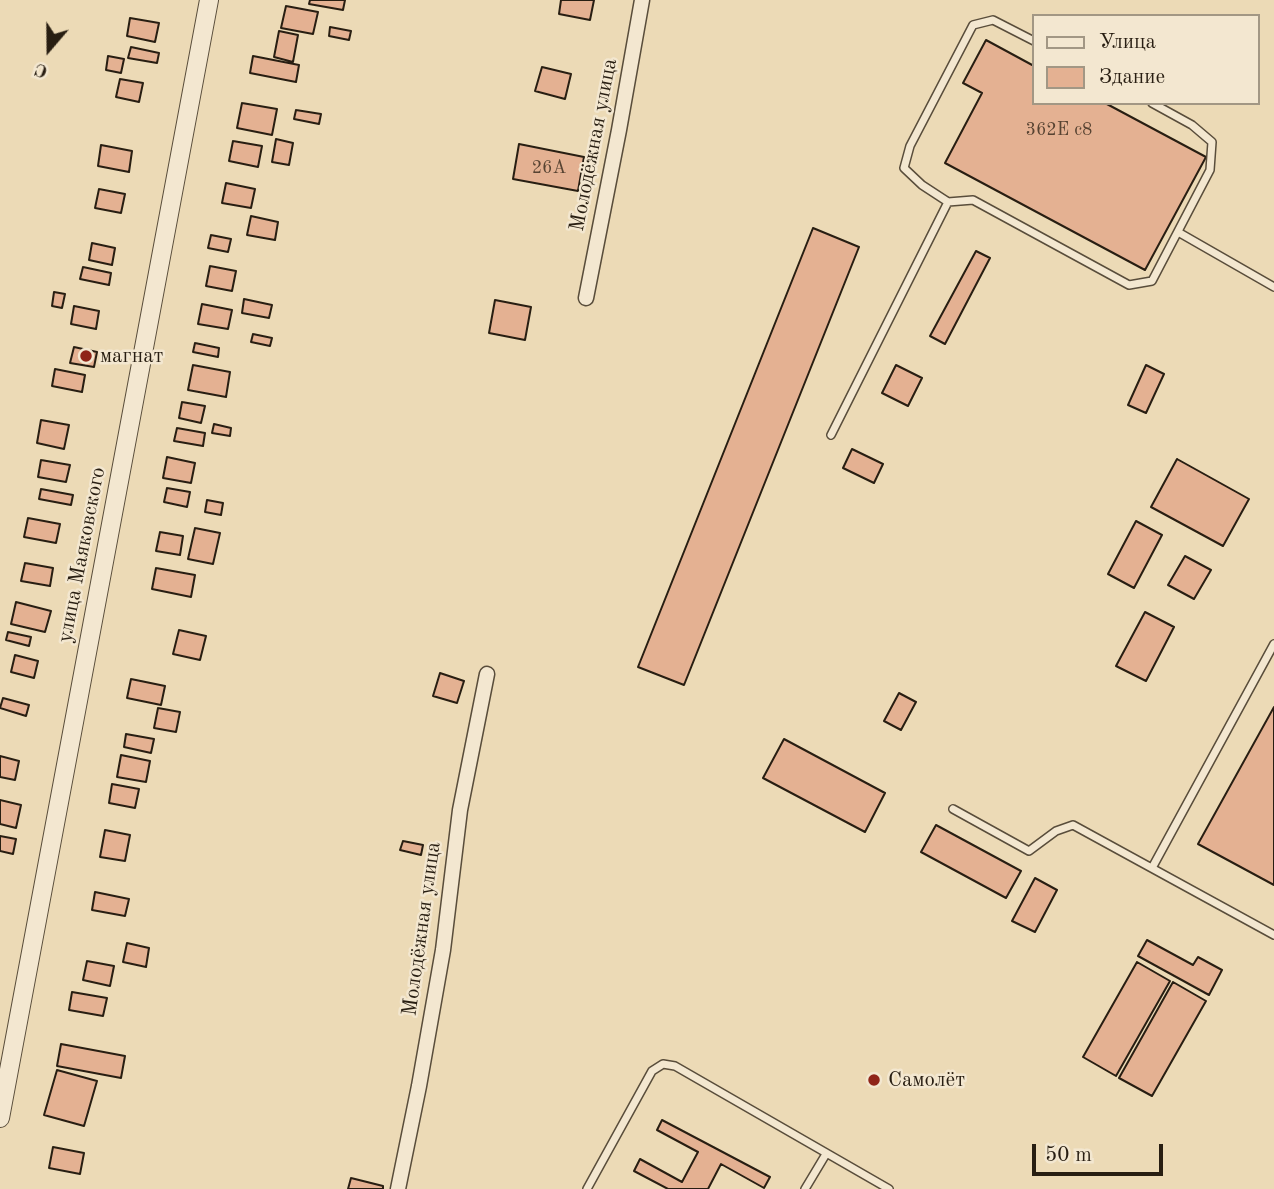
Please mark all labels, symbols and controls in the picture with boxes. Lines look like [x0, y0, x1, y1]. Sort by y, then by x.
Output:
north arrow [14, 14, 84, 84]
legend [1032, 14, 1260, 105]
text: Улица [1099, 32, 1156, 53]
street label: Молодёжная улица [565, 56, 623, 234]
text: С [33, 58, 51, 80]
text: Здание [1099, 67, 1165, 88]
house number: 362Е с8 [1025, 119, 1093, 141]
house number: 26А [532, 157, 566, 179]
place label: магнат [100, 343, 163, 369]
marker: магнат [78, 348, 94, 364]
street label: улица Маяковского [53, 465, 111, 645]
street label: Молодёжная улица [397, 840, 447, 1018]
place label: Самолёт [888, 1067, 965, 1093]
marker: Самолёт [866, 1072, 882, 1088]
scale bar [1036, 1130, 1167, 1174]
text: 50 m [1045, 1145, 1092, 1166]

